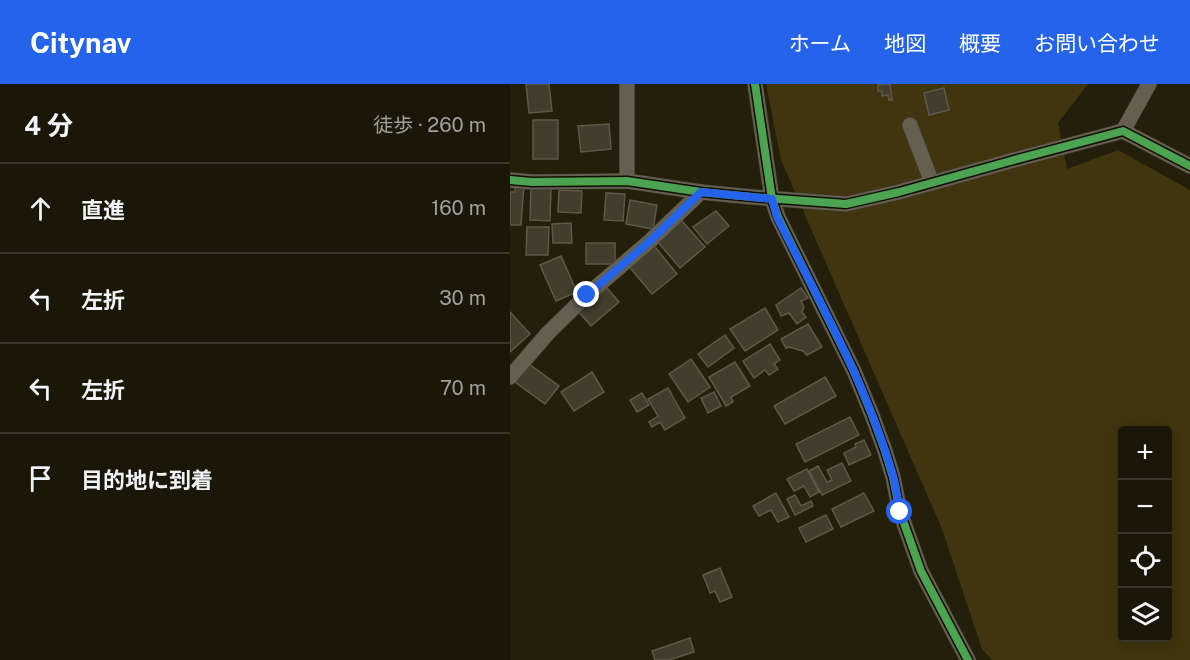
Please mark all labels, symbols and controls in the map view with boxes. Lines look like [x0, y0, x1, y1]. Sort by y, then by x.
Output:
text: Citynav [30, 26, 131, 59]
text: ホーム [789, 31, 851, 56]
text: 地図 [884, 31, 926, 56]
text: 概要 [959, 31, 1001, 56]
text: お問い合わせ [1034, 31, 1160, 56]
text: 4 分 [24, 110, 73, 141]
text: 徒歩 · 260 m [373, 113, 486, 137]
icon: ahead [24, 192, 57, 225]
text: 160 m [431, 196, 486, 220]
text: 直進 [81, 197, 125, 223]
route end [573, 281, 599, 307]
icon: left [24, 282, 57, 315]
text: 30 m [439, 286, 486, 310]
text: 左折 [81, 287, 125, 313]
icon: left [24, 372, 57, 405]
text: 70 m [440, 376, 486, 400]
text: 左折 [81, 377, 125, 403]
map controls [1118, 426, 1172, 642]
button: + [1118, 426, 1172, 480]
icon: arrive [24, 462, 57, 495]
text: 目的地に到着 [81, 467, 213, 493]
button: − [1118, 480, 1172, 534]
route start [886, 498, 912, 524]
button: locate [1118, 534, 1172, 588]
button: layers [1118, 588, 1172, 642]

